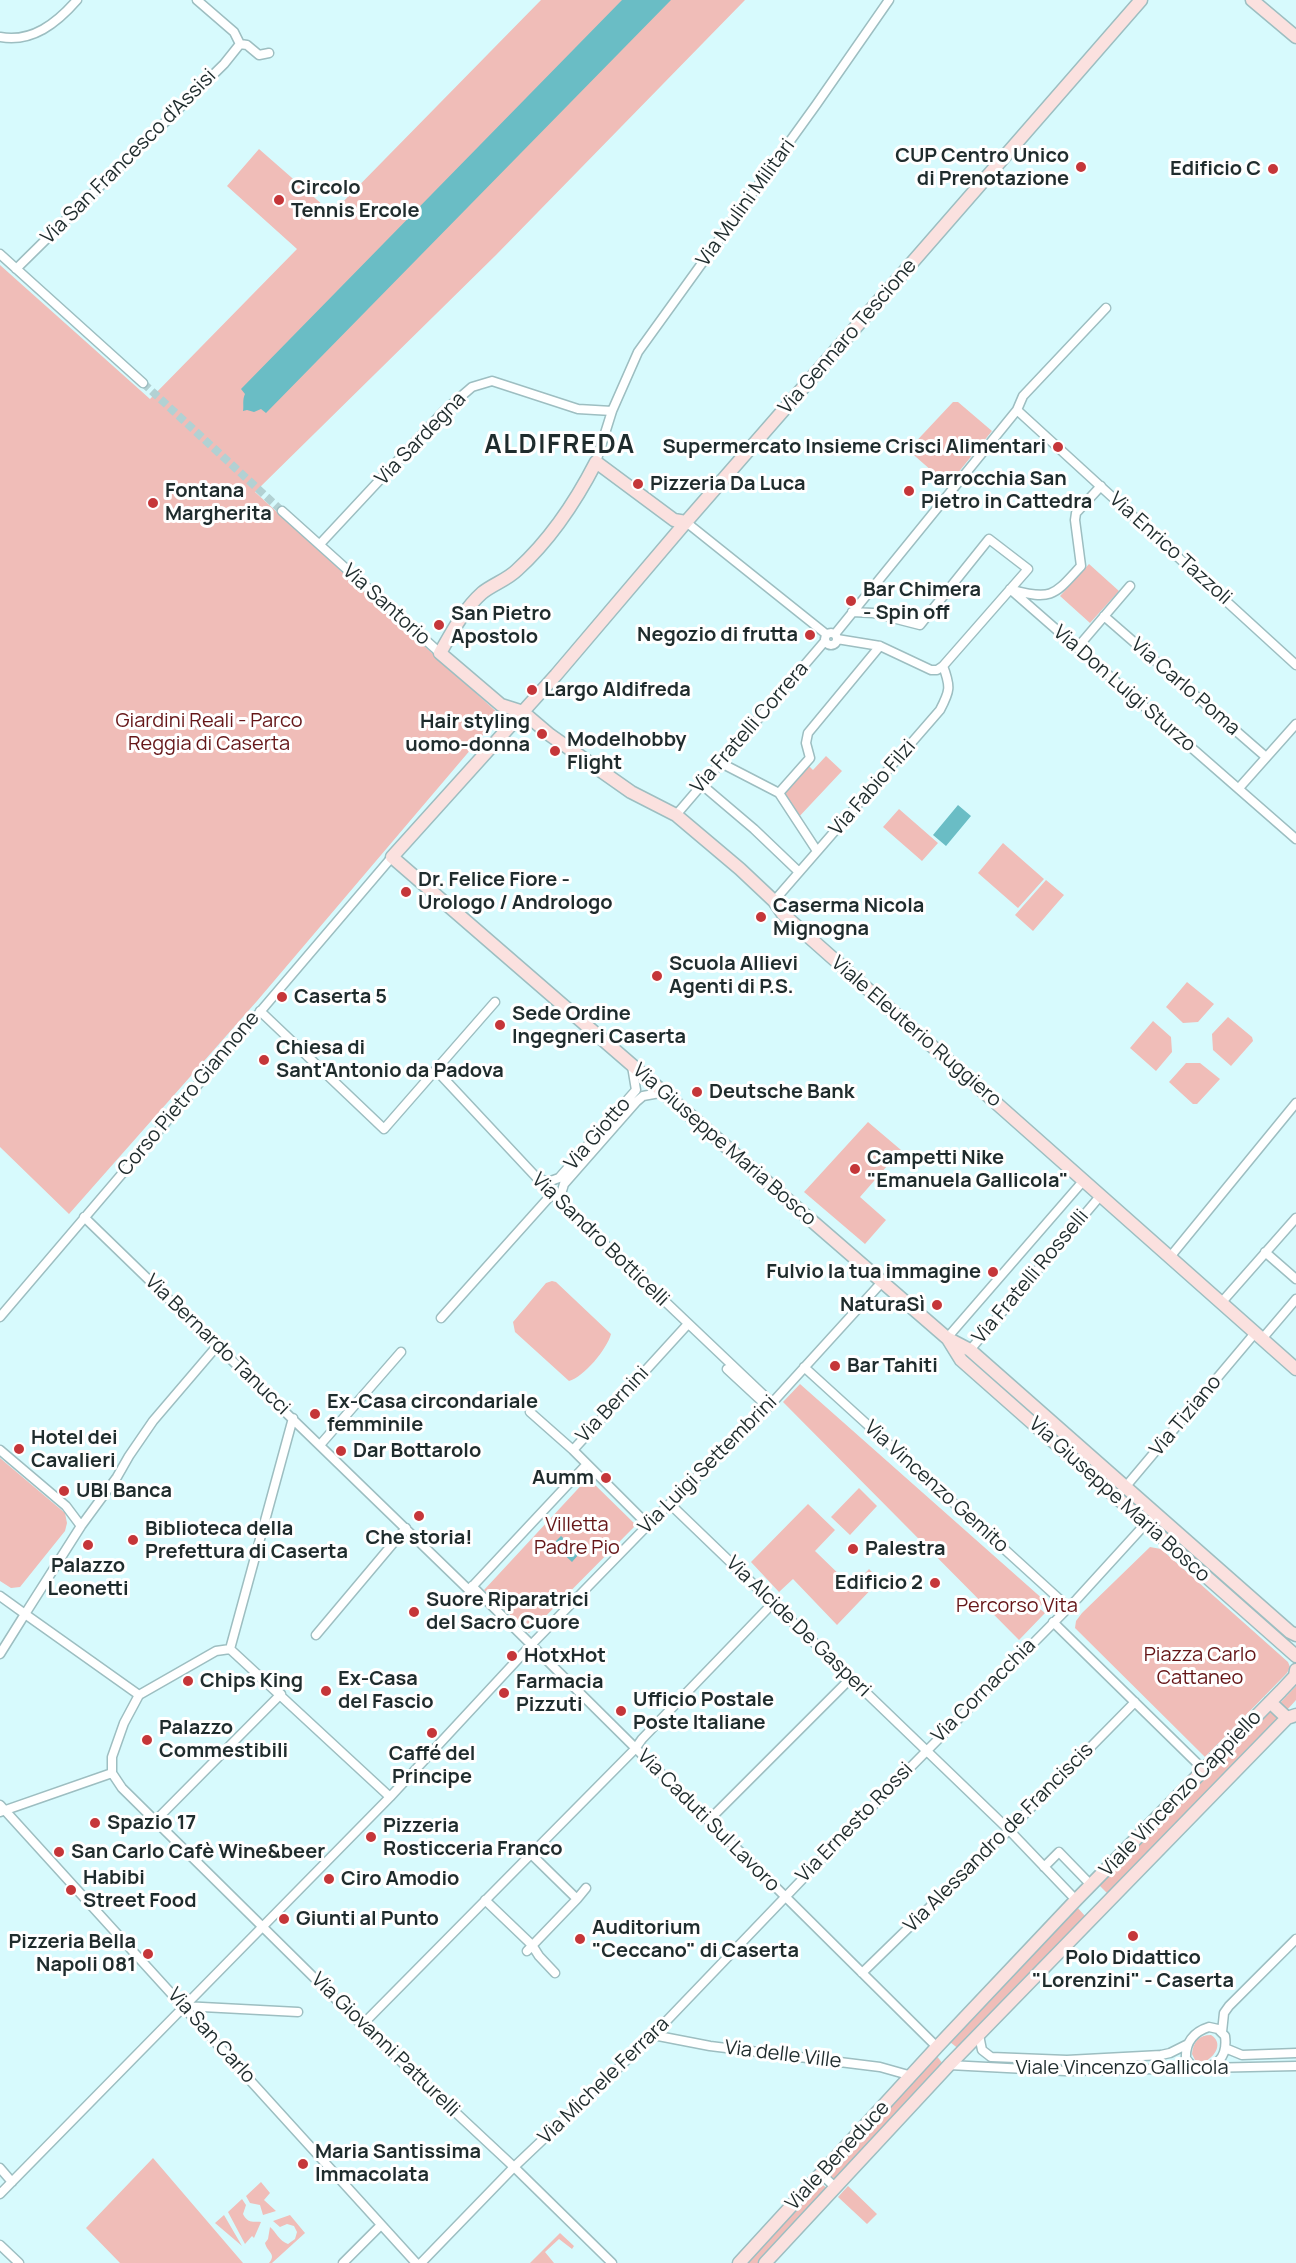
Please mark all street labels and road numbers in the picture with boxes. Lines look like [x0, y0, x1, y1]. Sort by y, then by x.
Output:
street label: Via San Francesco d'Assisi [37, 65, 221, 249]
street label: Via Mulini Militari [692, 135, 800, 271]
street label: Via Gennaro Tescione [774, 254, 922, 420]
street label: Via Sardegna [371, 387, 471, 491]
street label: Via Enrico Tazzoli [1104, 488, 1236, 610]
street label: Via Santorio [337, 559, 435, 651]
street label: Via Don Luigi Sturzo [1048, 621, 1200, 757]
street label: Via Carlo Poma [1126, 633, 1244, 741]
street label: Via Fratelli Correra [686, 657, 814, 799]
street label: Via Fabio Filzi [825, 735, 921, 841]
street label: Viale Eleuterio Ruggiero [826, 951, 1006, 1113]
street label: Corso Pietro Giannone [113, 1007, 265, 1181]
street label: Via Giuseppe Maria Bosco [627, 1059, 821, 1231]
street label: Via Giotto [560, 1093, 636, 1175]
street label: Via Sandro Botticelli [526, 1168, 674, 1312]
street label: Via Fratelli Rosselli [968, 1205, 1094, 1349]
street label: Via Bernardo Tanucci [140, 1270, 294, 1420]
street label: Via Bernini [572, 1362, 654, 1448]
street label: Via Tiziano [1145, 1371, 1227, 1461]
street label: Via Luigi Settembrini [634, 1391, 782, 1539]
street label: Via Giuseppe Maria Bosco [1024, 1412, 1214, 1588]
street label: Via Vincenzo Gemito [859, 1416, 1013, 1558]
street label: Via Alcide De Gasperi [721, 1552, 875, 1702]
street label: Via Cornacchia [927, 1634, 1041, 1748]
street label: Viale Vincenzo Cappiello [1095, 1706, 1267, 1882]
street label: Via Alessandro de Franciscis [899, 1738, 1099, 1938]
street label: Via Caduti Sul Lavoro [632, 1745, 784, 1897]
street label: Via Ernesto Rossi [792, 1758, 918, 1888]
street label: Via Giovanni Patturelli [306, 1968, 464, 2122]
street label: Via San Carlo [162, 1983, 260, 2089]
street label: Via Michele Ferrara [534, 2012, 674, 2150]
street label: Via delle Ville [723, 2036, 843, 2074]
street label: Viale Vincenzo Gallicola [1015, 2056, 1229, 2080]
street label: Viale Beneduce [781, 2096, 895, 2216]

